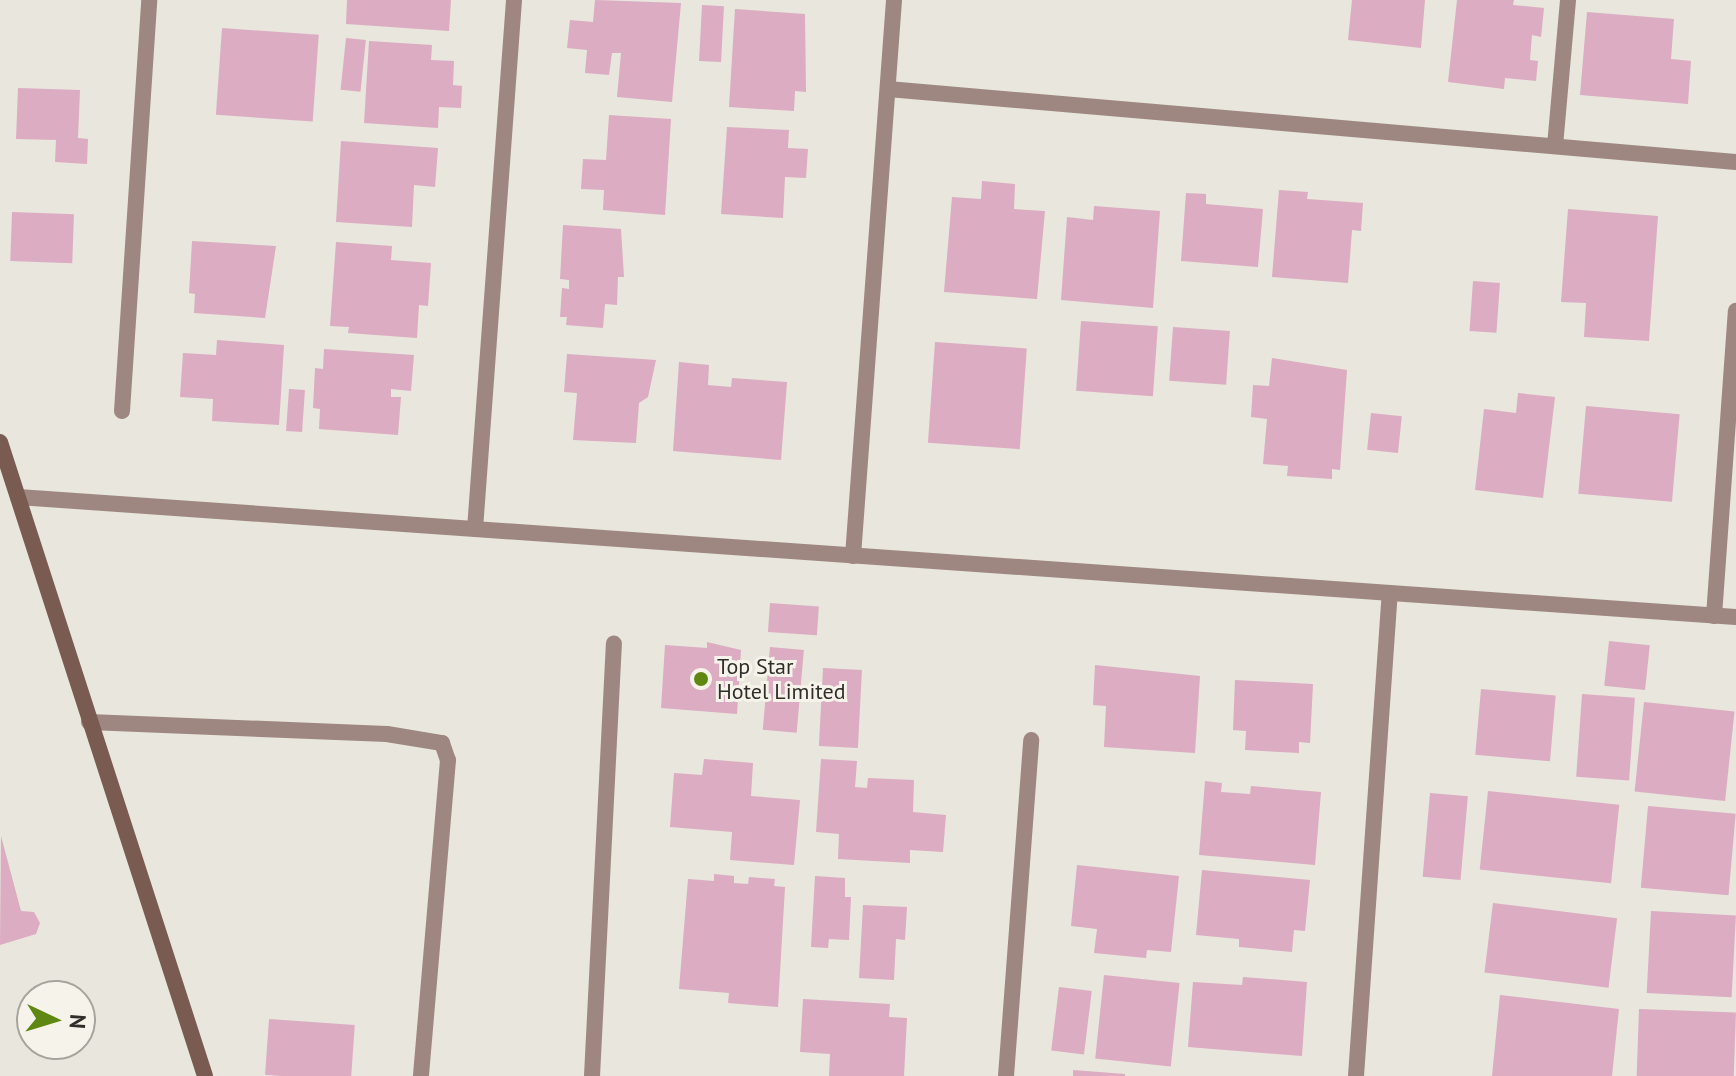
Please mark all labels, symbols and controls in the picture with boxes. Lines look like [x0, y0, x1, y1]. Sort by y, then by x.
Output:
place label: Top Star Hotel Limited [717, 653, 846, 704]
marker: Top Star Hotel Limited [692, 670, 710, 688]
north arrow [16, 980, 96, 1060]
text: N [63, 1013, 92, 1030]

